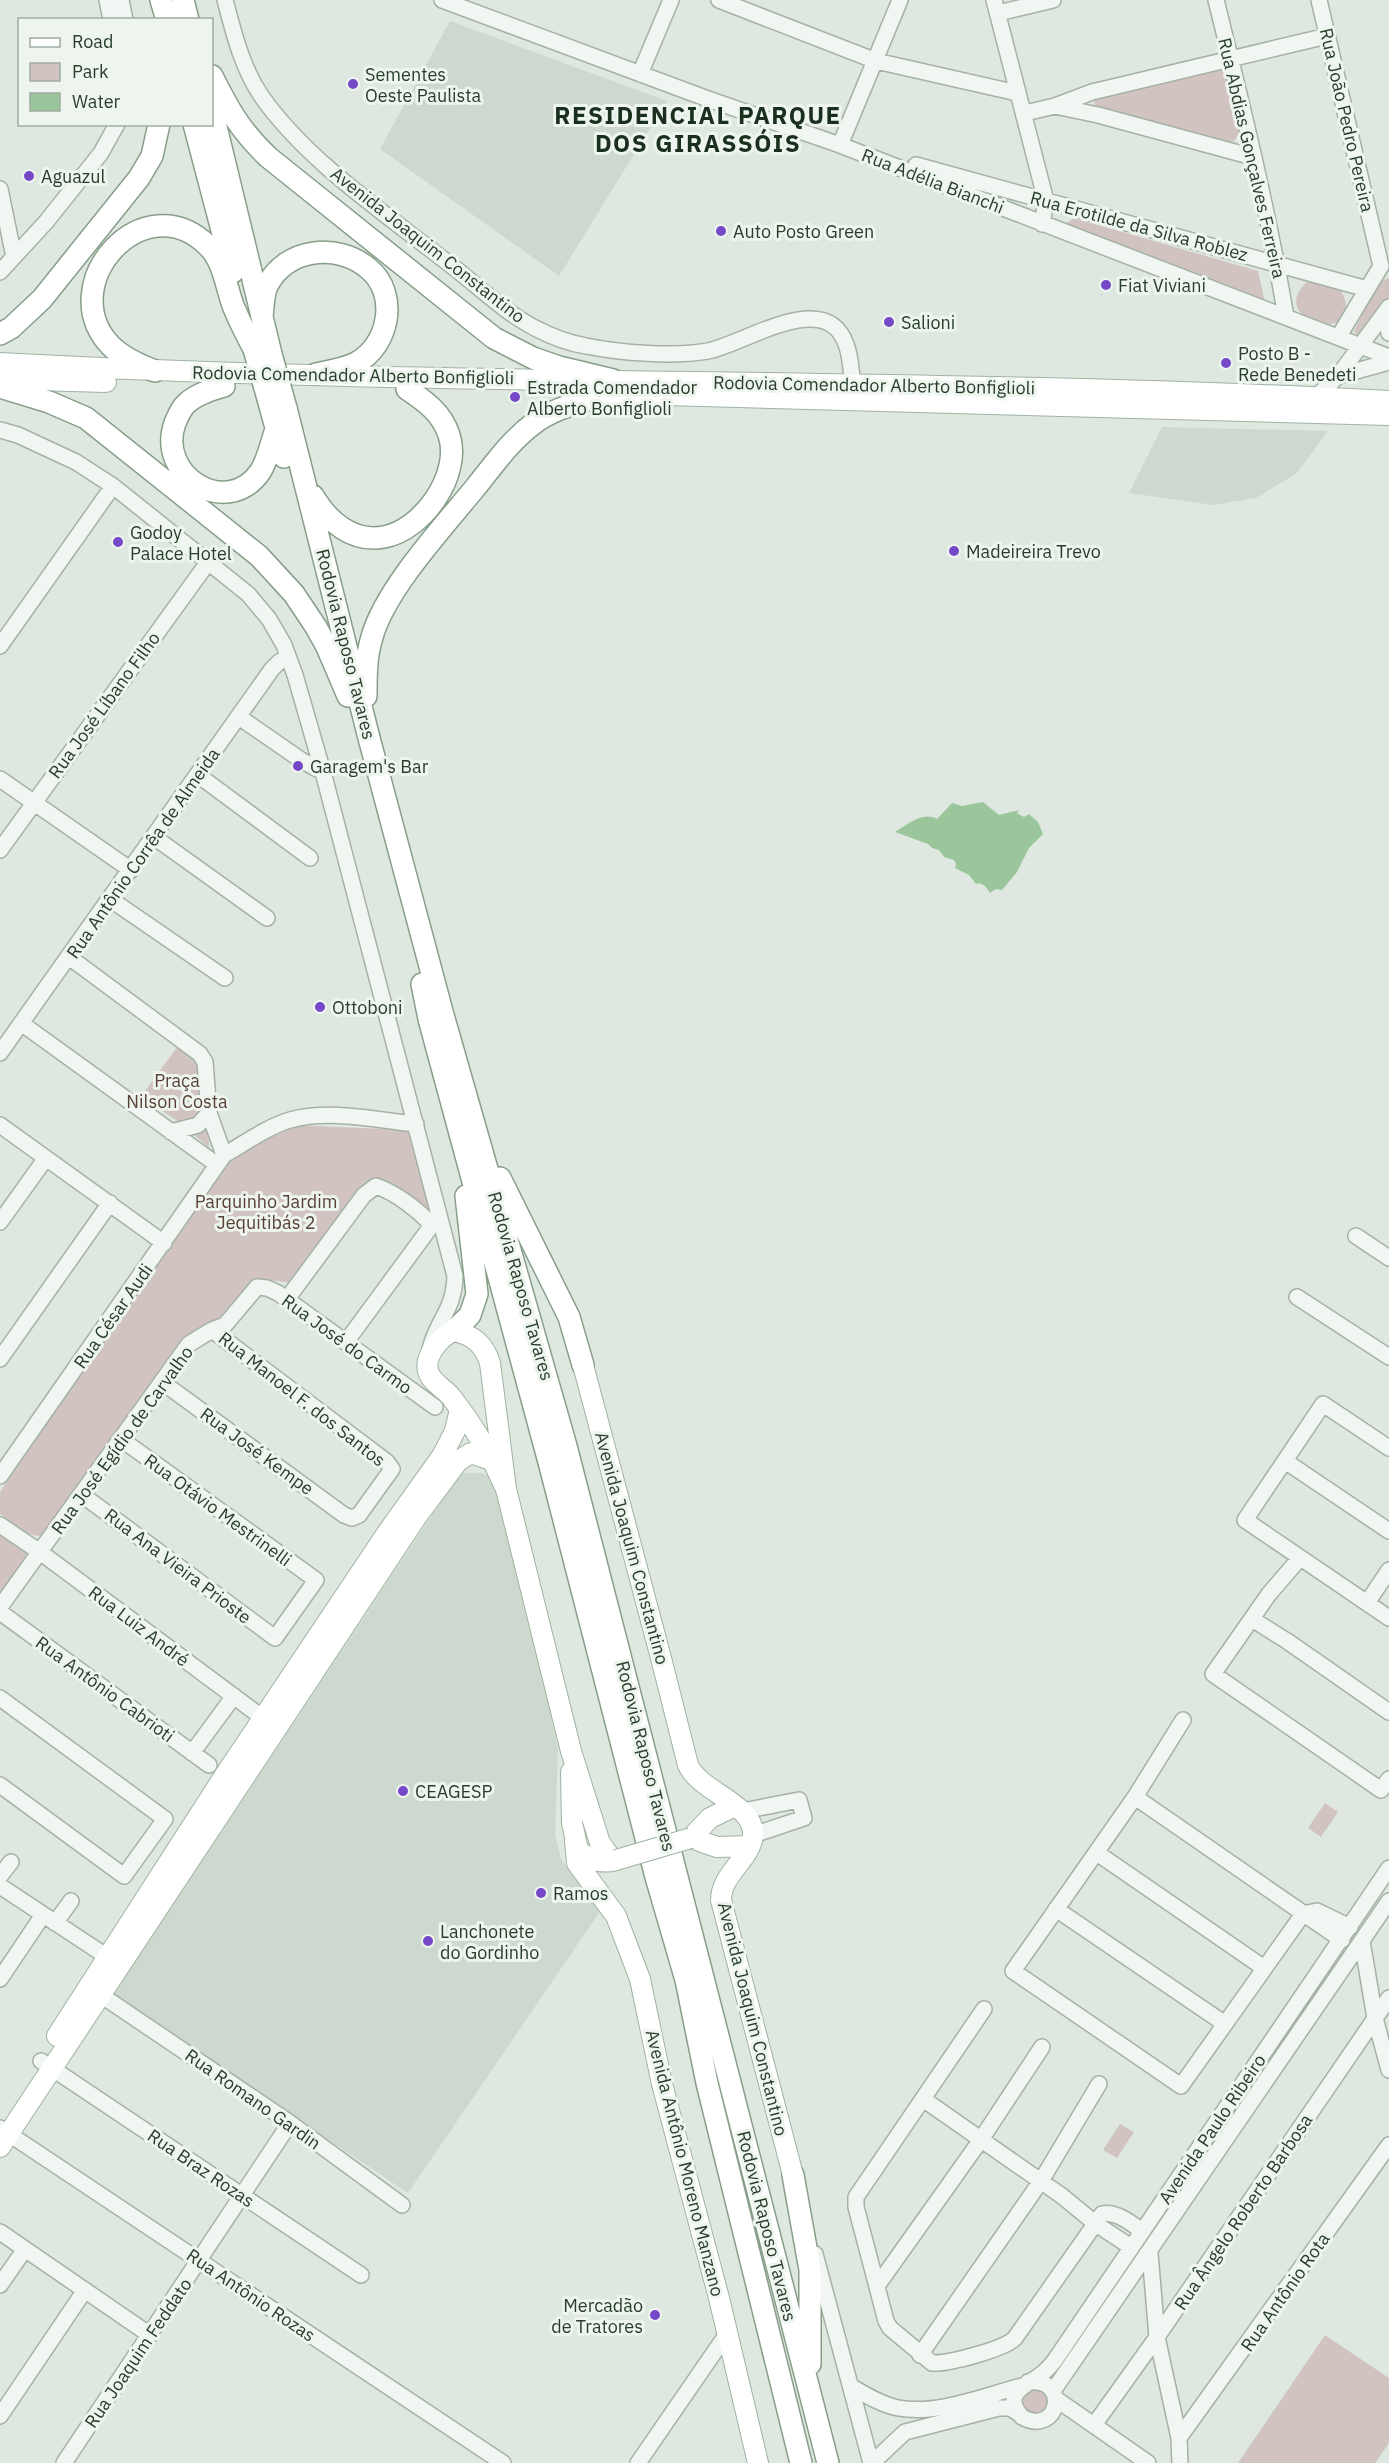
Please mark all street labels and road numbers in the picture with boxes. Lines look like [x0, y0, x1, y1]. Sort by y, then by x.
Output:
street label: Rua João Pedro Pereira [1315, 26, 1379, 215]
street label: Rua Abdias Gonçalves Ferreira [1213, 36, 1291, 281]
street label: Rua Adélia Bianchi [859, 143, 1007, 219]
street label: Avenida Joaquim Constantino [326, 162, 530, 328]
street label: Rua Erotilde da Silva Roblez [1028, 186, 1250, 266]
street label: Rodovia Comendador Alberto Bonfiglioli [192, 361, 514, 389]
street label: Rodovia Comendador Alberto Bonfiglioli [713, 371, 1035, 399]
street label: Rodovia Raposo Tavares [311, 546, 381, 742]
street label: Rua José Líbano Filho [43, 627, 165, 783]
street label: Rua Antônio Corrêa de Almeida [61, 743, 225, 963]
street label: Rodovia Raposo Tavares [483, 1189, 559, 1383]
street label: Rua César Audi [68, 1259, 158, 1373]
street label: Rua José do Carmo [277, 1289, 417, 1399]
street label: Rua Manoel F. dos Santos [214, 1327, 390, 1471]
street label: Rua José Egídio de Carvalho [46, 1341, 198, 1539]
street label: Rua José Kempe [196, 1402, 318, 1500]
street label: Avenida Joaquim Constantino [590, 1429, 674, 1667]
street label: Rua Otávio Mestrinelli [140, 1449, 296, 1571]
street label: Rua Ana Vieira Prioste [100, 1503, 256, 1629]
street label: Rua Luiz André [84, 1581, 194, 1671]
street label: Rua Antônio Cabrioti [31, 1631, 179, 1747]
street label: Rodovia Raposo Tavares [611, 1658, 681, 1854]
street label: Avenida Joaquim Constantino [713, 1900, 793, 2138]
street label: Avenida Antônio Moreno Manzano [641, 2027, 729, 2299]
street label: Rua Romano Gardin [181, 2044, 325, 2154]
street label: Avenida Paulo Ribeiro [1153, 2050, 1271, 2208]
street label: Rua Ângelo Roberto Barbosa [1169, 2109, 1318, 2314]
street label: Rua Braz Rozas [143, 2124, 259, 2212]
street label: Rodovia Raposo Tavares [732, 2128, 802, 2324]
street label: Rua Antônio Rota [1235, 2228, 1335, 2356]
street label: Rua Antônio Rozas [182, 2243, 320, 2347]
street label: Rua Joaquim Feddato [79, 2274, 197, 2432]

